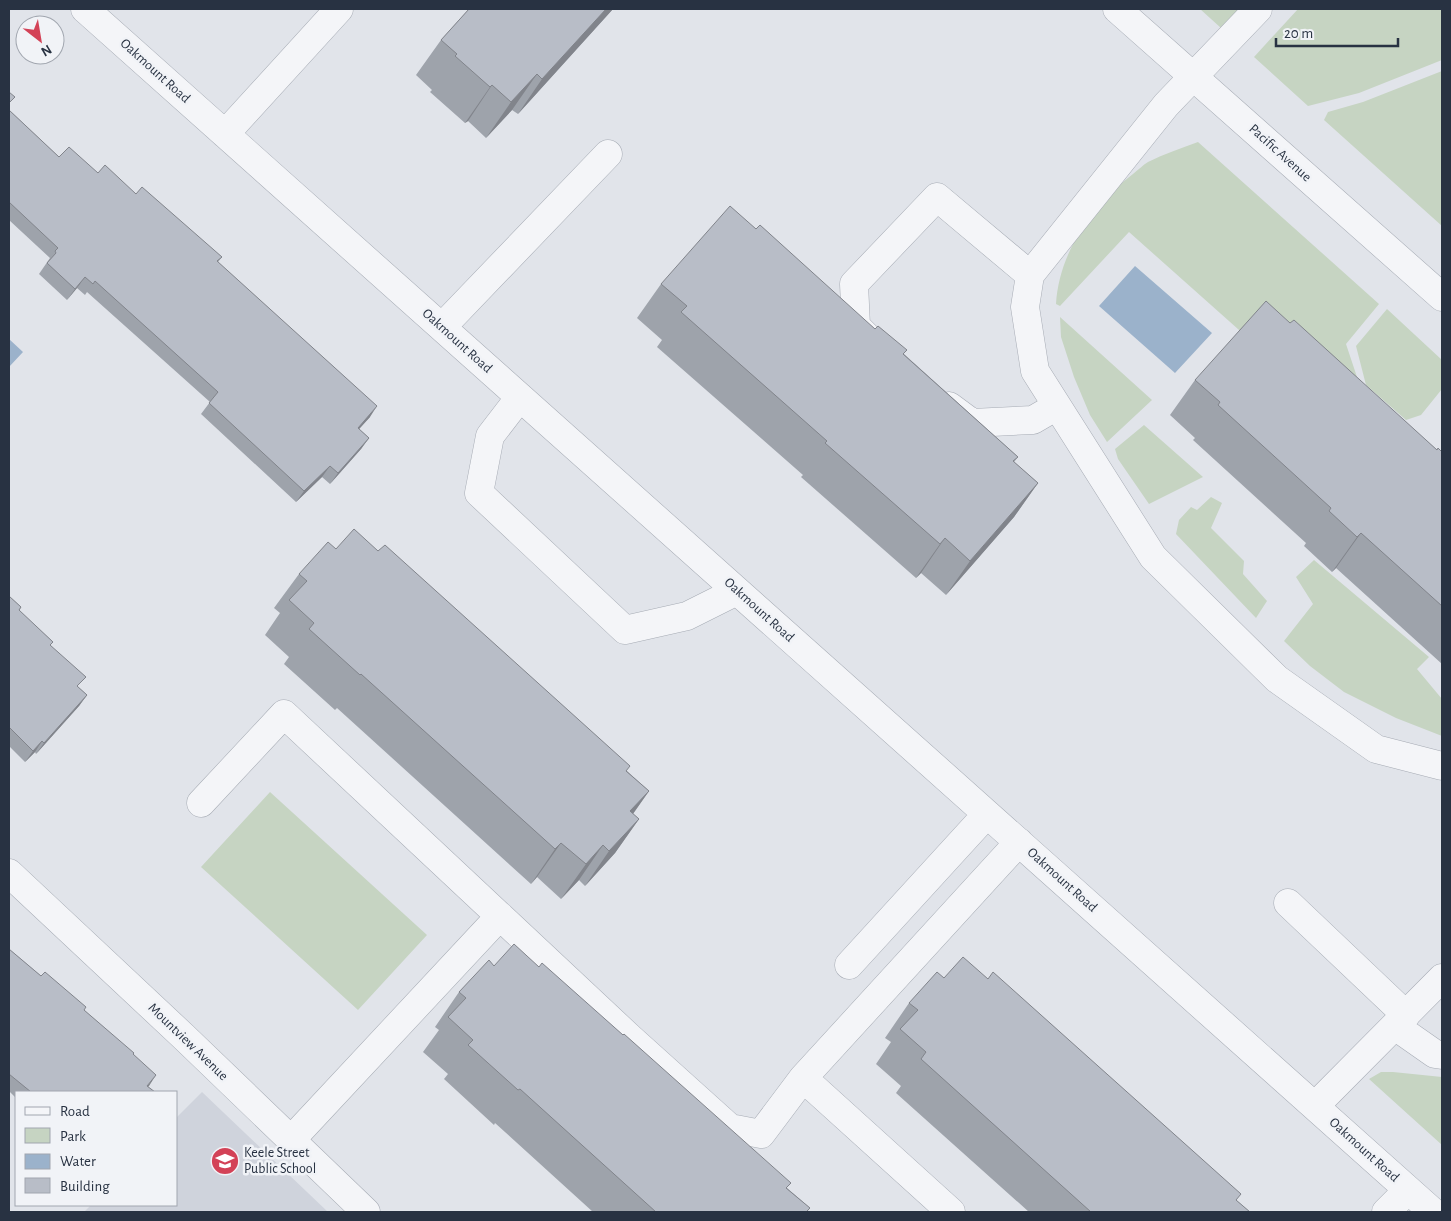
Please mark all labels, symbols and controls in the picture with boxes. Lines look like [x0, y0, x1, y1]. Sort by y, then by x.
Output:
north arrow [15, 15, 65, 65]
scale bar [1276, 15, 1398, 47]
text: 20 m [1284, 26, 1313, 41]
street label: Oakmount Road [117, 36, 193, 106]
text: N [38, 42, 54, 59]
street label: Pacific Avenue [1246, 122, 1314, 184]
street label: Oakmount Road [419, 306, 495, 376]
street label: Oakmount Road [721, 575, 797, 645]
street label: Oakmount Road [1024, 845, 1100, 915]
street label: Mountview Avenue [145, 1001, 231, 1083]
legend [15, 1091, 178, 1206]
text: Road [60, 1104, 90, 1119]
street label: Oakmount Road [1326, 1115, 1402, 1185]
text: Park [60, 1129, 86, 1144]
school or university icon: Keele Street Public School [210, 1146, 240, 1176]
place label: Keele Street Public School [244, 1146, 316, 1176]
text: Water [60, 1154, 96, 1169]
text: Building [60, 1179, 110, 1194]

